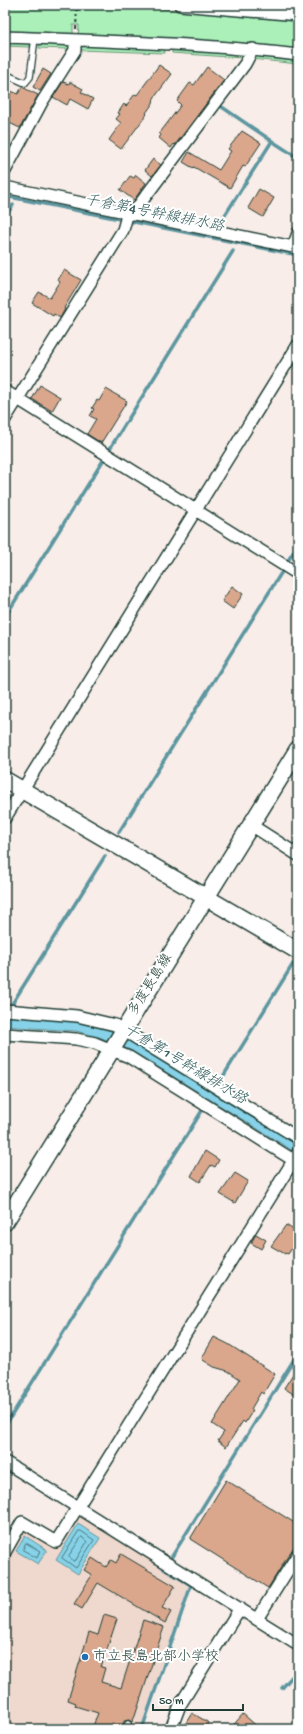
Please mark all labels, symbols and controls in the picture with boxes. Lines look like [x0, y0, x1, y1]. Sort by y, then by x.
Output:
water label: 千倉第4号幹線排水路 [83, 191, 227, 237]
street label: 多度長島線 [125, 951, 177, 1019]
water label: 千倉第1号幹線排水路 [120, 1020, 251, 1110]
place label: 市立長島北部小学校 [93, 1649, 219, 1666]
marker: 市立長島北部小学校 [80, 1652, 90, 1662]
scale bar [153, 1686, 243, 1712]
text: 50 m [159, 1695, 184, 1709]

